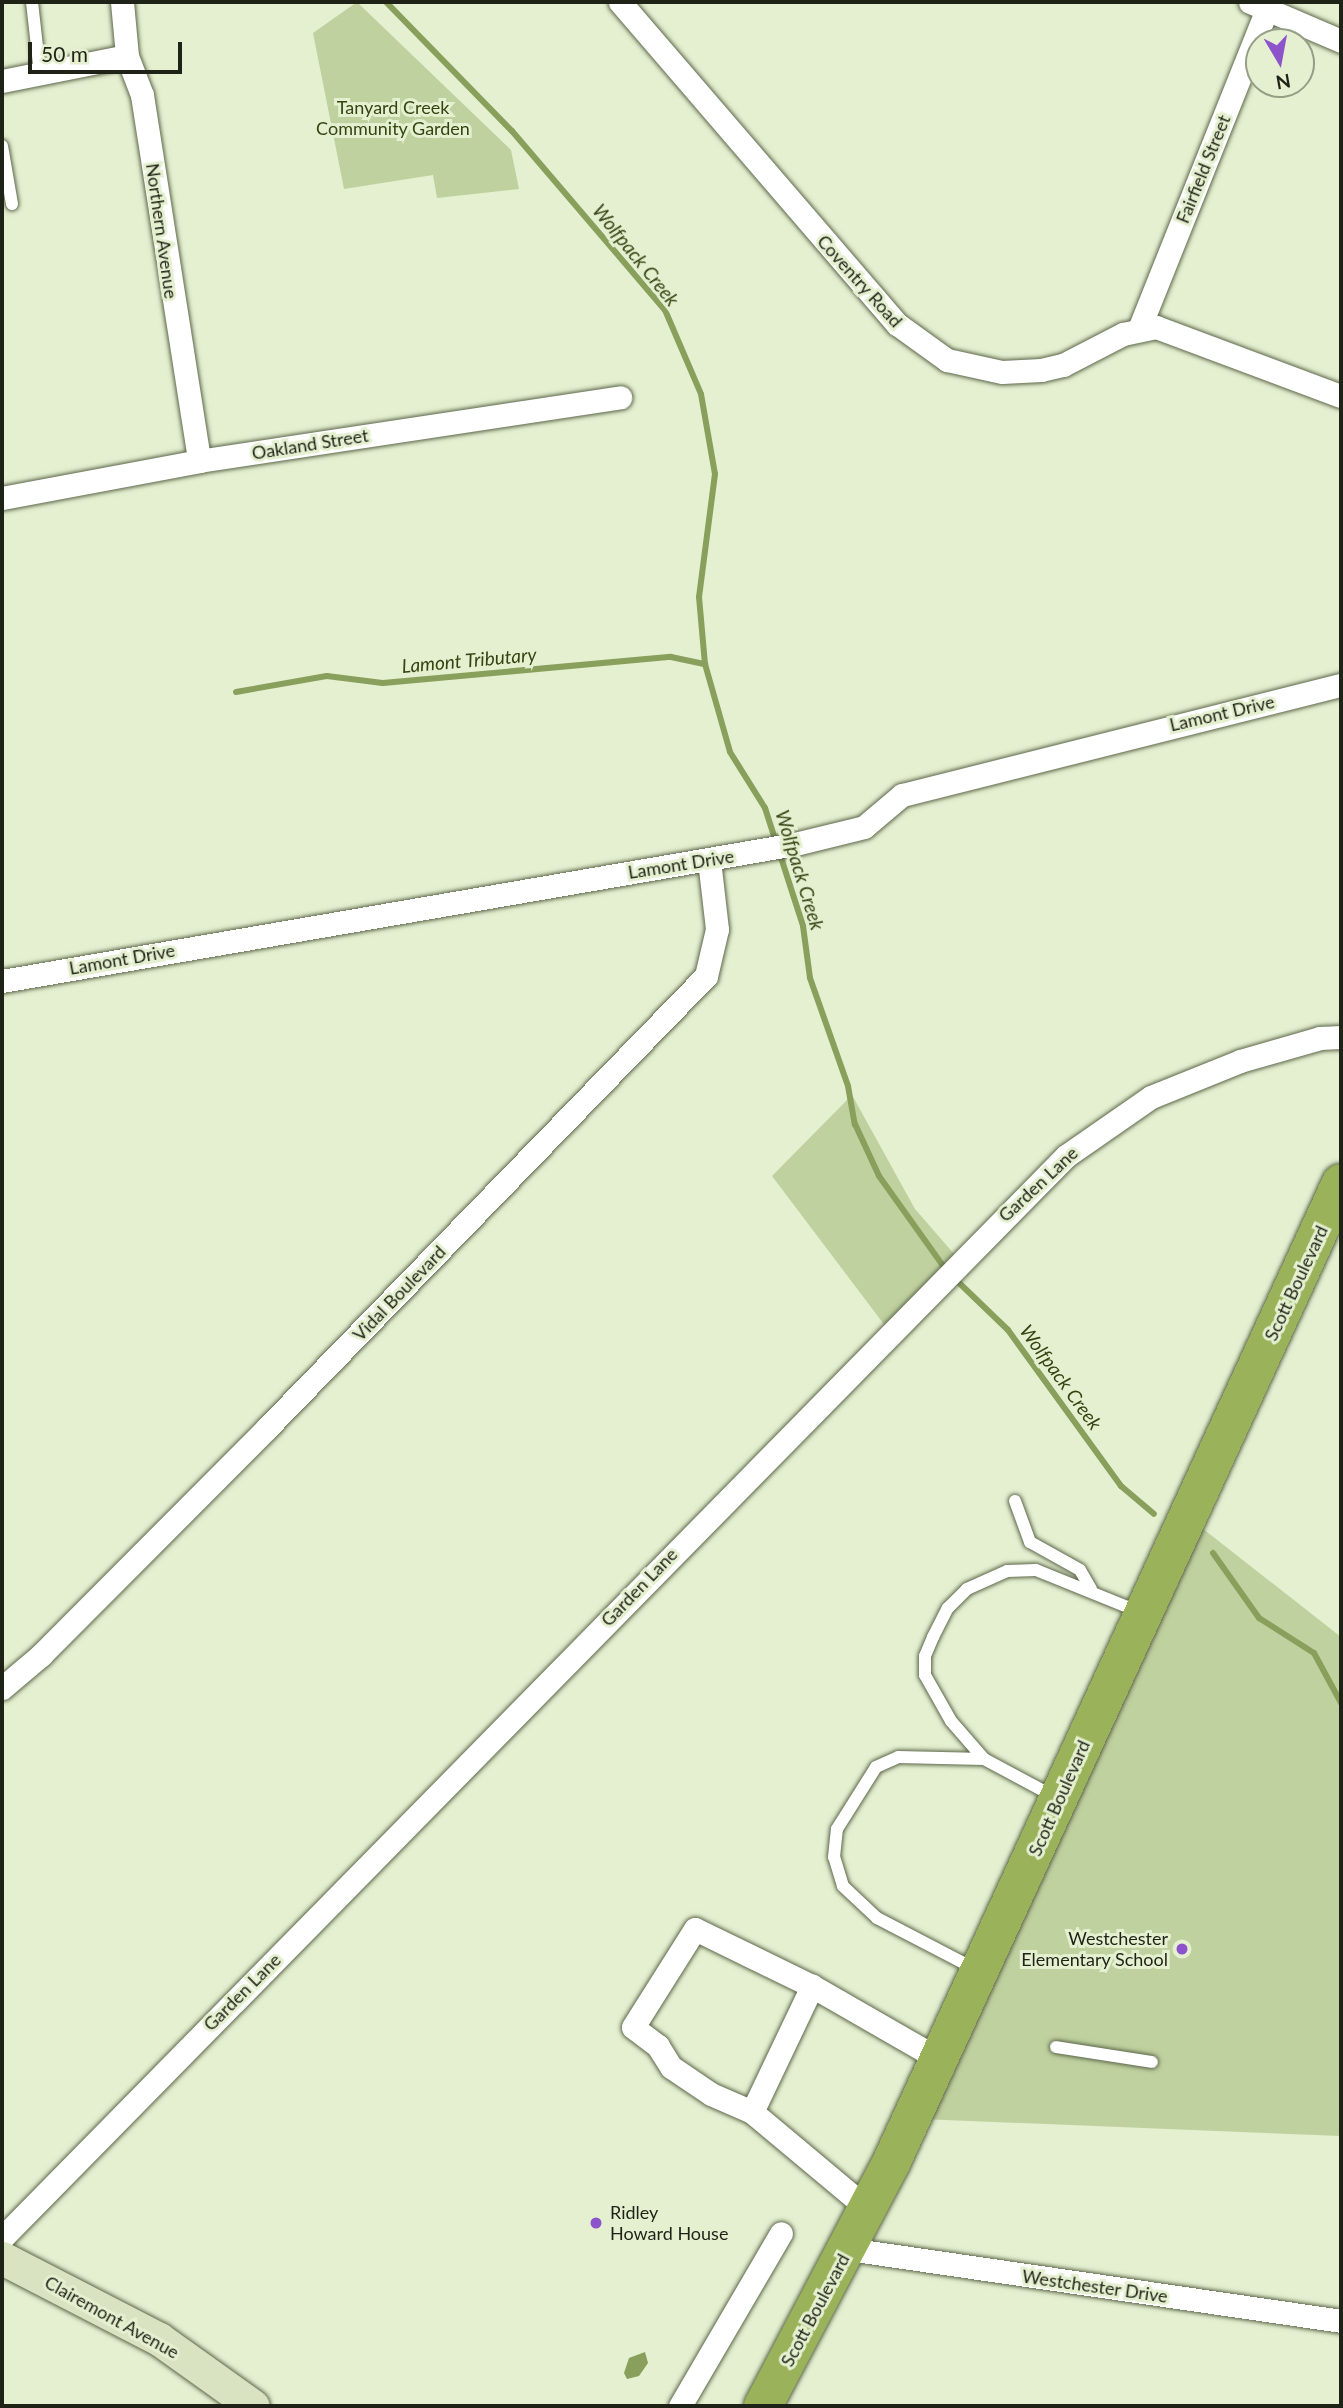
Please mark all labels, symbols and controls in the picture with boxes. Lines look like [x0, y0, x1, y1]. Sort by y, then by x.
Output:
scale bar [32, 28, 186, 72]
north arrow [1245, 28, 1315, 98]
text: 50 m [41, 41, 88, 66]
text: N [1274, 70, 1293, 95]
park label: Tanyard Creek Community Garden [316, 97, 470, 140]
street label: Fairfield Street [1171, 112, 1235, 226]
street label: Northern Avenue [142, 162, 182, 300]
water label: Wolfpack Creek [588, 200, 684, 310]
street label: Coventry Road [813, 230, 907, 332]
street label: Oakland Street [250, 424, 370, 464]
water label: Lamont Tributary [400, 643, 538, 677]
street label: Lamont Drive [1167, 690, 1277, 736]
water label: Wolfpack Creek [771, 807, 829, 933]
street label: Lamont Drive [626, 845, 736, 883]
street label: Lamont Drive [67, 939, 177, 979]
street label: Garden Lane [994, 1142, 1082, 1226]
street label: Scott Boulevard [1260, 1222, 1332, 1344]
street label: Vidal Boulevard [348, 1241, 450, 1345]
water label: Wolfpack Creek [1015, 1320, 1107, 1434]
street label: Garden Lane [596, 1543, 682, 1631]
street label: Scott Boulevard [1024, 1737, 1094, 1859]
place label: Westchester Elementary School [1021, 1928, 1168, 1970]
marker: Westchester Elementary School [1174, 1941, 1190, 1957]
street label: Garden Lane [199, 1949, 285, 2035]
place label: Ridley Howard House [610, 2202, 728, 2244]
marker: Ridley Howard House [588, 2215, 604, 2231]
street label: Scott Boulevard [776, 2250, 854, 2370]
street label: Westchester Drive [1021, 2265, 1169, 2307]
street label: Clairemont Avenue [41, 2271, 183, 2363]

